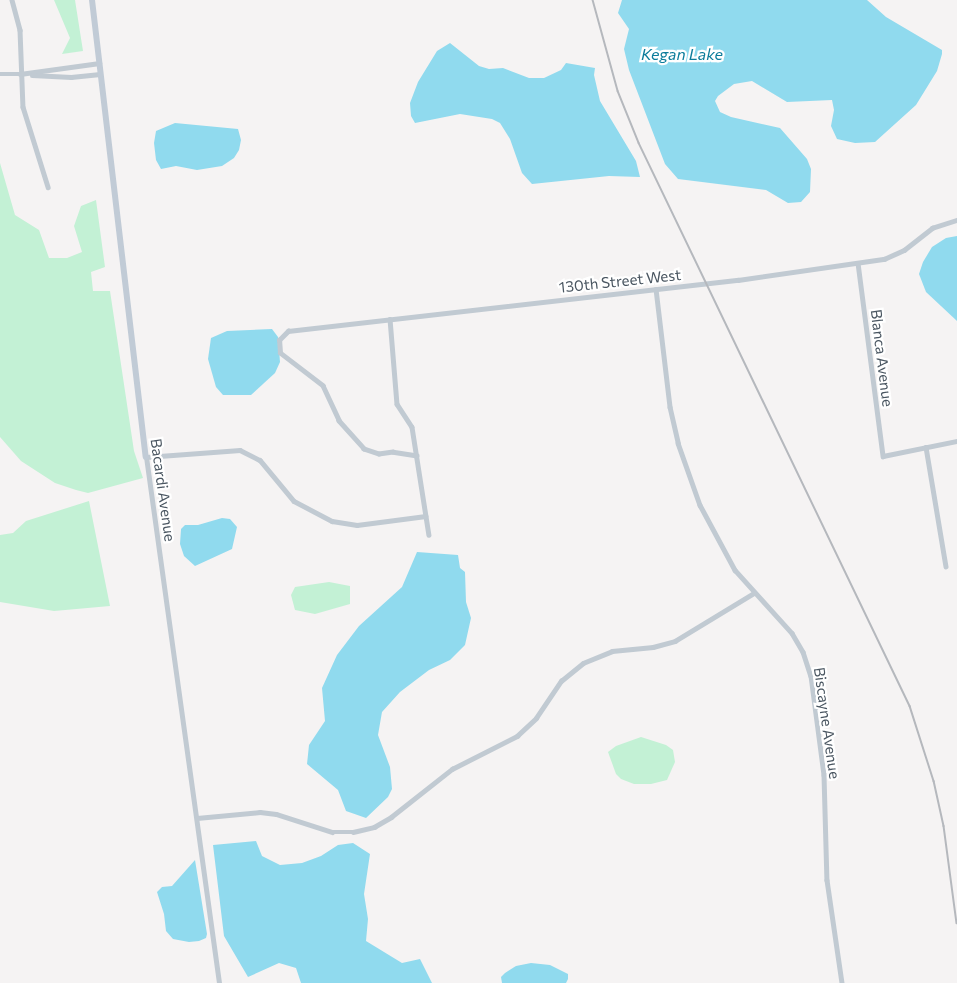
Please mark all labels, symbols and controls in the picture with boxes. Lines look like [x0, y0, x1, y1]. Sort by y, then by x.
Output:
water label: Kegan Lake [641, 44, 723, 64]
street label: 130th Street West [558, 266, 682, 296]
street label: Blanca Avenue [867, 308, 897, 408]
street label: Bacardi Avenue [147, 437, 179, 543]
street label: Biscayne Avenue [810, 666, 844, 780]

